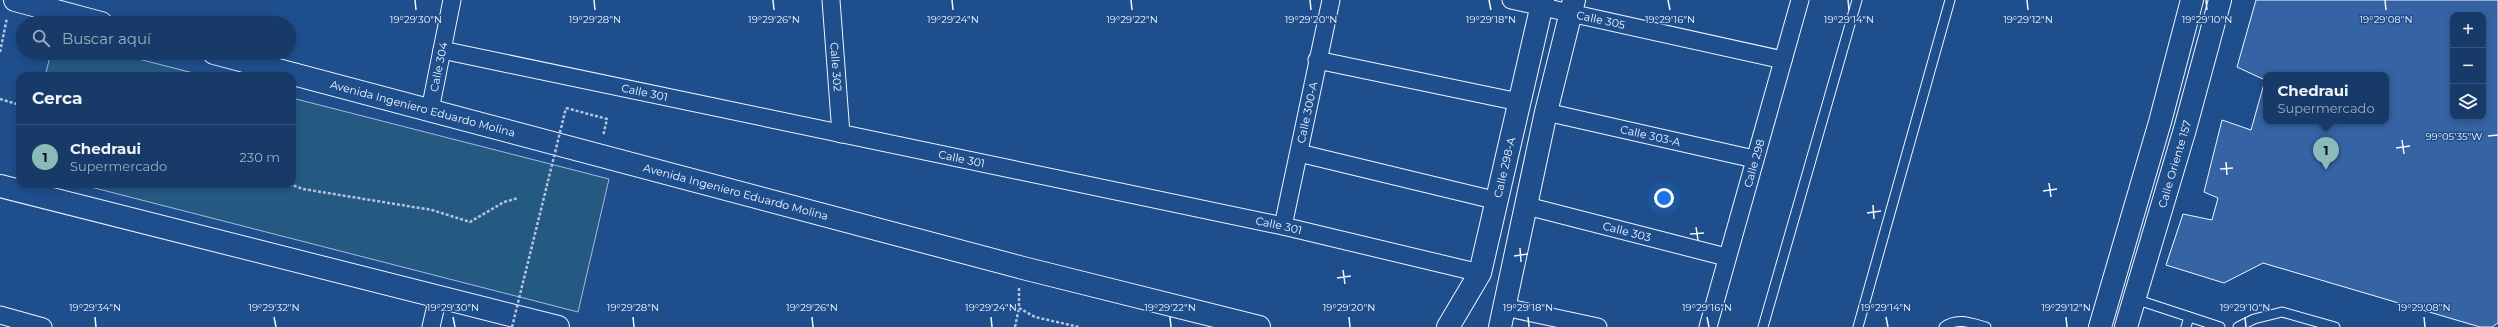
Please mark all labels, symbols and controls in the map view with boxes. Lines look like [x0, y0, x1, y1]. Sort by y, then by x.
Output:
street label: Calle 305 [1575, 8, 1626, 32]
map controls [2450, 12, 2486, 120]
button: + [2450, 12, 2486, 48]
text: 19°29'30"N [390, 13, 442, 26]
text: 19°29'28"N [569, 13, 621, 26]
text: 19°29'26"N [748, 13, 800, 26]
text: 19°29'24"N [927, 13, 979, 26]
text: 19°29'22"N [1106, 13, 1158, 26]
text: 19°29'20"N [1285, 13, 1337, 26]
text: 19°29'18"N [1466, 13, 1516, 26]
text: 19°29'16"N [1645, 13, 1695, 26]
text: 19°29'14"N [1824, 13, 1874, 26]
text: 19°29'12"N [2003, 13, 2053, 26]
text: 19°29'10"N [2182, 13, 2232, 26]
text: 19°29'08"N [2359, 13, 2413, 26]
search box [16, 16, 296, 60]
icon: search [30, 27, 52, 49]
text: Buscar aquí [62, 29, 151, 48]
street label: Calle 304 [427, 40, 451, 93]
street label: Calle 302 [827, 42, 845, 92]
button: − [2450, 48, 2486, 84]
popup [2263, 72, 2389, 124]
street label: Avenida Ingeniero Eduardo Molina [329, 77, 517, 140]
street label: Calle 300-A [1294, 80, 1320, 145]
street label: Calle 301 [620, 81, 669, 104]
text: Chedraui [2277, 81, 2349, 100]
button: layers [2450, 84, 2486, 120]
text: Cerca [32, 88, 82, 108]
text: Supermercado [2277, 100, 2375, 116]
street label: Calle Oriente 157 [2155, 119, 2194, 210]
street label: Calle 303-A [1619, 122, 1682, 149]
text: 99°05'35"W [2426, 130, 2482, 143]
street label: Calle 298-A [1491, 136, 1518, 199]
pin: 1 [2313, 137, 2339, 170]
street label: Calle 298 [1741, 138, 1768, 189]
text: Chedraui [70, 139, 141, 158]
street label: Calle 301 [937, 147, 986, 170]
text: 1 [42, 149, 48, 165]
text: 230 m [239, 149, 280, 165]
text: Supermercado [70, 158, 167, 174]
street label: Avenida Ingeniero Eduardo Molina [642, 160, 830, 223]
your location [1654, 188, 1674, 208]
street label: Calle 301 [1254, 213, 1303, 237]
street label: Calle 303 [1601, 219, 1652, 244]
text: 19°29'34"N [69, 301, 121, 314]
text: 19°29'32"N [248, 301, 300, 314]
text: 19°29'30"N [427, 301, 479, 314]
text: 19°29'28"N [607, 301, 659, 314]
text: 19°29'26"N [786, 301, 838, 314]
text: 19°29'24"N [965, 301, 1017, 314]
text: 19°29'22"N [1144, 301, 1196, 314]
text: 19°29'20"N [1323, 301, 1375, 314]
text: 19°29'18"N [1503, 301, 1553, 314]
text: 19°29'16"N [1682, 301, 1732, 314]
text: 19°29'14"N [1861, 301, 1911, 314]
text: 19°29'12"N [2041, 301, 2091, 314]
text: 19°29'10"N [2220, 301, 2270, 314]
text: 19°29'08"N [2397, 301, 2451, 314]

